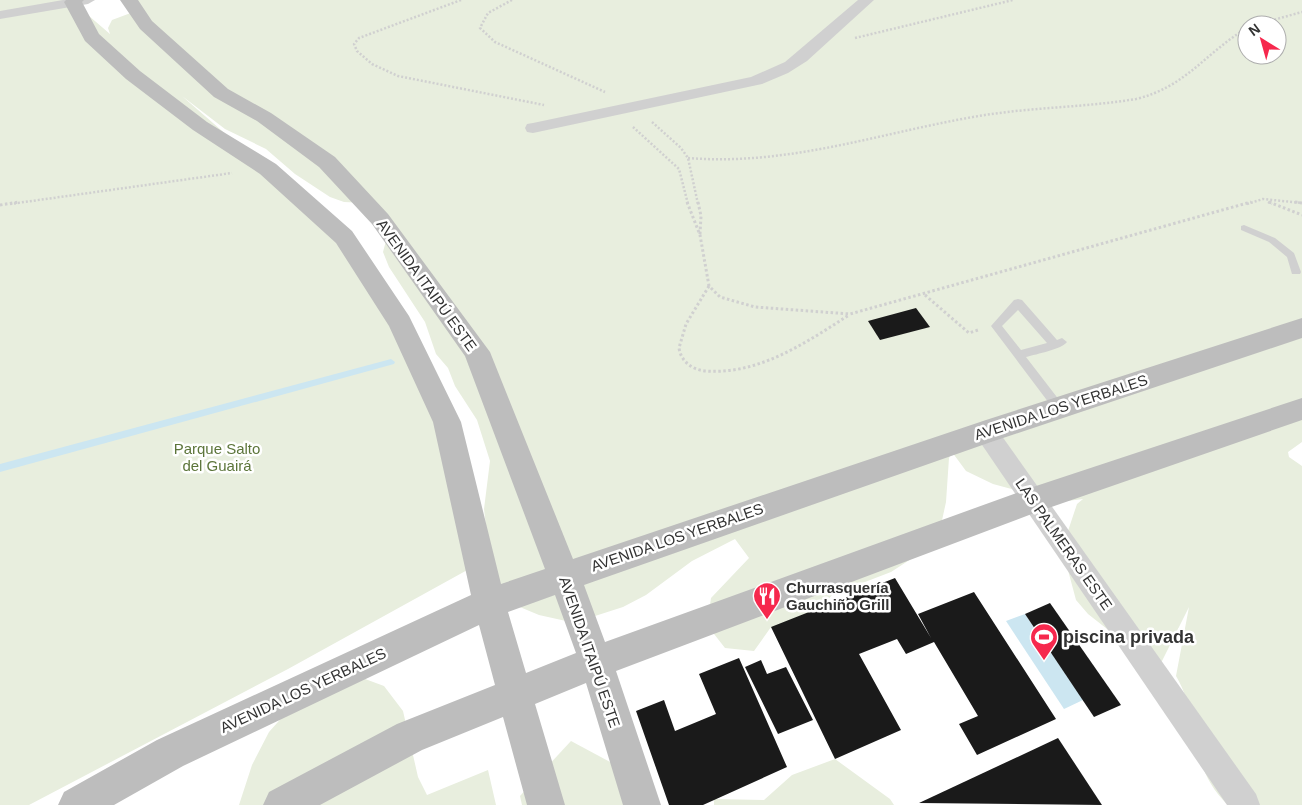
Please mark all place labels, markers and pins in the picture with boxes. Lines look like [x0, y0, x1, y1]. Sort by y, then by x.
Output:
place label: Churrasquería Gauchiño Grill [786, 579, 889, 613]
restaurant icon: Churrasquería Gauchiño Grill [752, 581, 782, 620]
sports icon: piscina privada [1029, 622, 1059, 661]
place label: piscina privada [1063, 627, 1195, 647]

